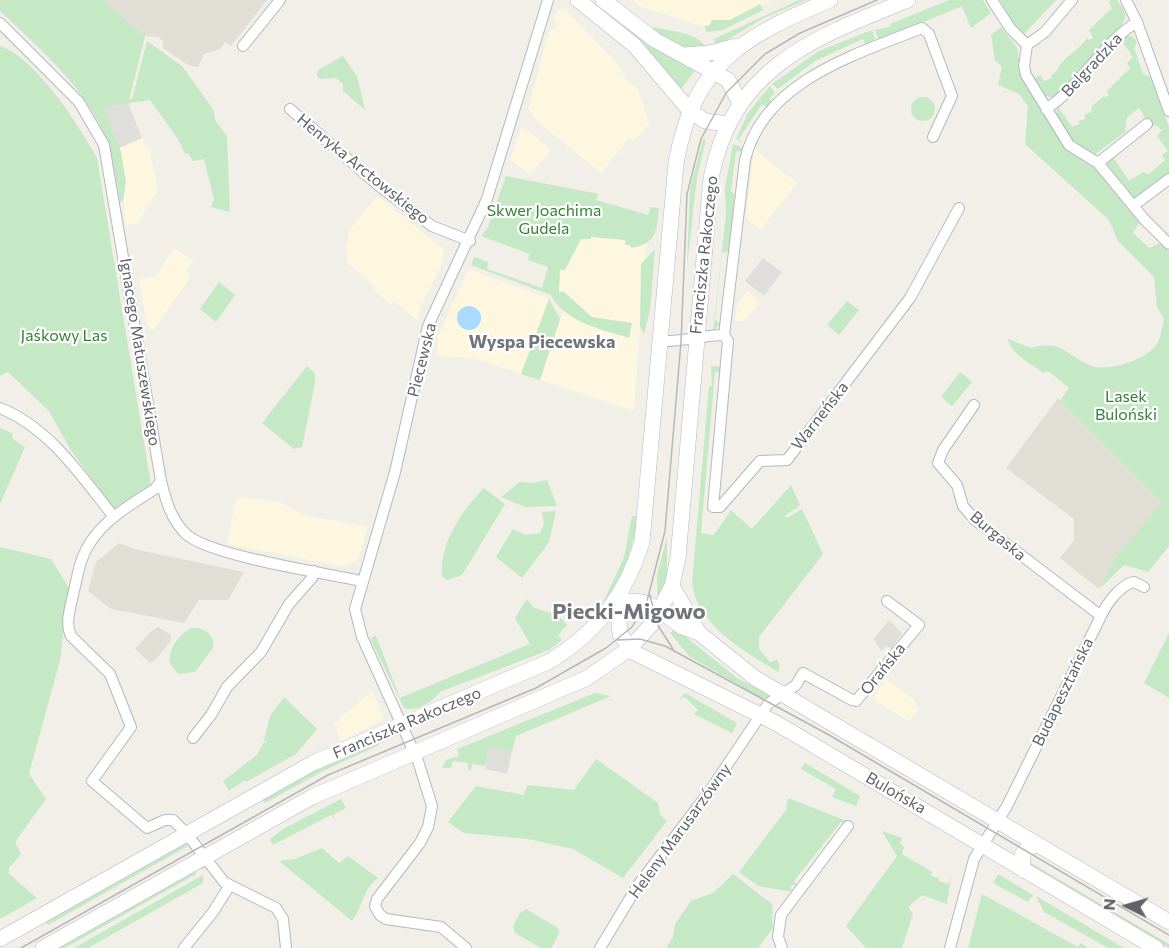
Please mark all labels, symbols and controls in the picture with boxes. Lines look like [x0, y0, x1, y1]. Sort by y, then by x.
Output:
street label: Belgradzka [1058, 29, 1126, 101]
street label: Henryka Arctowskiego [293, 110, 433, 228]
street label: Franciszka Rakoczego [686, 175, 722, 335]
park label: Skwer Joachima Gudela [487, 201, 601, 239]
street label: Ignacego Matuszewskiego [116, 257, 164, 447]
street label: Piecewska [404, 321, 440, 399]
park label: Jaśkowy Las [21, 326, 107, 346]
district label: Wyspa Piecewska [469, 331, 615, 353]
street label: Warneńska [787, 378, 853, 454]
park label: Lasek Buloński [1095, 387, 1157, 425]
street label: Burgaska [966, 507, 1030, 565]
district label: Piecki-Migowo [552, 599, 706, 625]
street label: Budapesztańska [1028, 635, 1098, 749]
street label: Orańska [856, 639, 910, 699]
street label: Franciszka Rakoczego [330, 683, 484, 763]
street label: Heleny Marusarzówny [625, 760, 735, 902]
street label: Bulońska [862, 768, 930, 818]
north arrow [1097, 876, 1157, 936]
text: N [1099, 898, 1119, 911]

